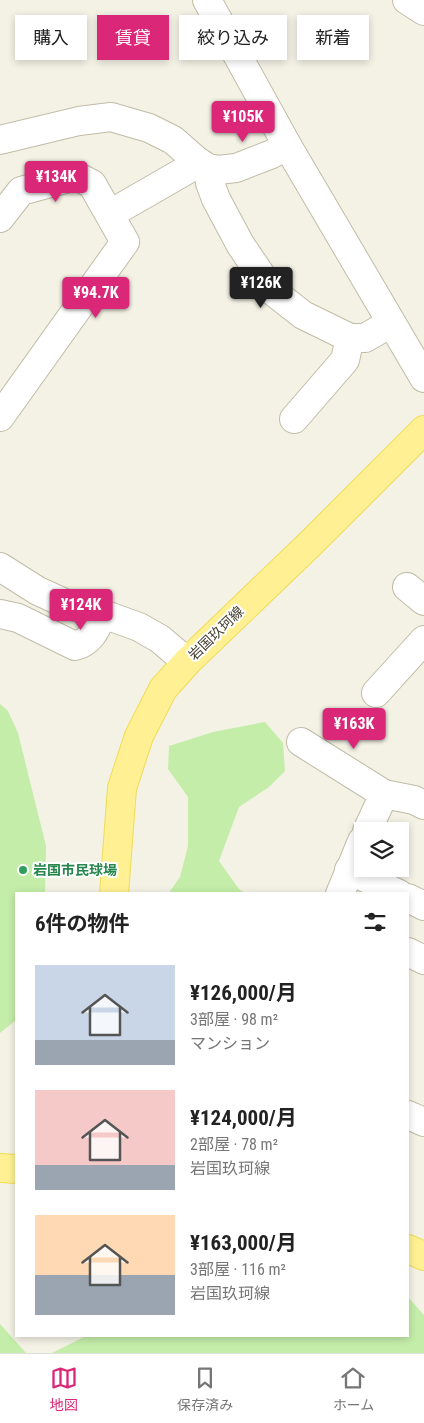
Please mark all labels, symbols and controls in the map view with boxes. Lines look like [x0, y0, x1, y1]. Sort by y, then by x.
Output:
chip: 購入 [15, 15, 87, 60]
chip: 賃貸 [97, 15, 169, 60]
chip: 絞り込み [179, 15, 287, 60]
chip: 新着 [297, 15, 369, 60]
pin: ¥105K [208, 100, 278, 143]
text: ¥105K [223, 107, 263, 126]
pin: ¥134K [21, 160, 91, 203]
text: ¥134K [36, 167, 76, 186]
pin: ¥126K [226, 266, 296, 309]
text: ¥126K [241, 273, 281, 292]
pin: ¥94.7K [55, 276, 137, 319]
text: ¥94.7K [73, 283, 119, 302]
pin: ¥124K [46, 588, 116, 631]
text: ¥124K [61, 595, 101, 614]
street label: 岩国玖珂線 [185, 603, 247, 663]
pin: ¥163K [319, 708, 389, 750]
text: ¥163K [334, 714, 374, 733]
map controls [354, 822, 409, 877]
button: layers [354, 822, 409, 877]
place label: 岩国市民球場 [33, 862, 117, 878]
marker: 岩国市民球場 [17, 864, 29, 876]
icon: filters [361, 908, 389, 936]
text: 6件の物件 [35, 912, 130, 936]
text: ¥126,000/月 [190, 981, 297, 1005]
icon: home [75, 985, 135, 1045]
text: 3部屋 · 98 m² [190, 1010, 278, 1029]
text: マンション [190, 1034, 270, 1053]
text: ¥124,000/月 [190, 1106, 297, 1130]
icon: home [75, 1110, 135, 1170]
text: 2部屋 · 78 m² [190, 1135, 278, 1154]
text: 岩国玖珂線 [190, 1159, 270, 1178]
text: ¥163,000/月 [190, 1231, 297, 1255]
icon: home [75, 1235, 135, 1295]
text: 3部屋 · 116 m² [190, 1260, 286, 1279]
text: 岩国玖珂線 [190, 1284, 270, 1303]
tab: 地図 [50, 1364, 78, 1414]
tab: 保存済み [177, 1364, 233, 1414]
tab: ホーム [333, 1364, 374, 1414]

